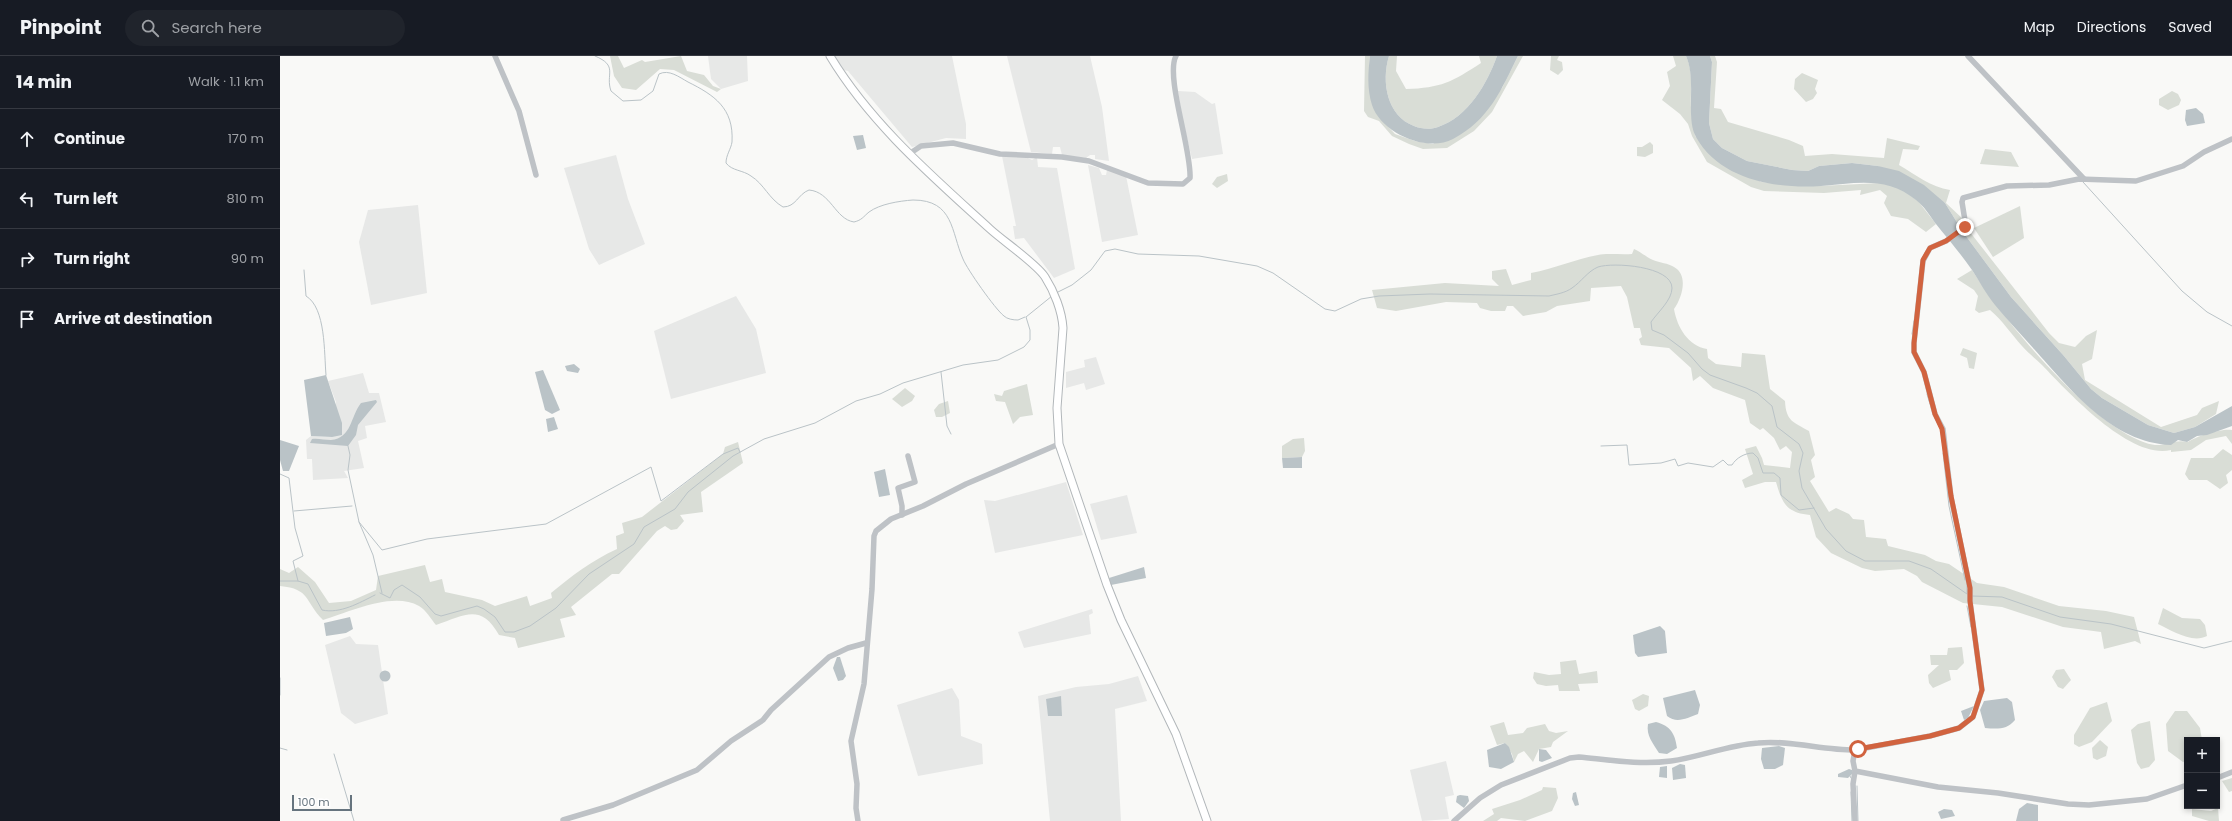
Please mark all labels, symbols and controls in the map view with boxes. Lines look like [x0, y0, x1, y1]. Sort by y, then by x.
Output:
search box [125, 10, 405, 46]
text: Pinpoint [20, 14, 101, 41]
icon: search [139, 17, 161, 39]
text: Search here [171, 17, 262, 38]
text: Map [2024, 17, 2055, 37]
text: Directions [2077, 17, 2146, 37]
text: Saved [2168, 17, 2212, 37]
text: 14 min [16, 70, 72, 94]
text: Walk · 1.1 km [188, 72, 264, 91]
icon: ahead [16, 128, 38, 150]
text: Continue [54, 128, 125, 149]
text: 170 m [228, 129, 264, 148]
icon: left [16, 188, 38, 210]
text: Turn left [54, 188, 118, 209]
text: 810 m [227, 189, 264, 208]
route end [1956, 218, 1974, 236]
icon: right [16, 248, 38, 270]
text: Turn right [54, 248, 130, 269]
text: 90 m [231, 249, 264, 268]
icon: arrive [16, 308, 38, 330]
text: Arrive at destination [54, 308, 212, 329]
map controls [2184, 737, 2220, 809]
button: + [2184, 737, 2220, 773]
route start [1849, 740, 1867, 758]
button: − [2184, 773, 2220, 809]
scale bar [292, 793, 352, 812]
text: 100 m [298, 794, 330, 810]

